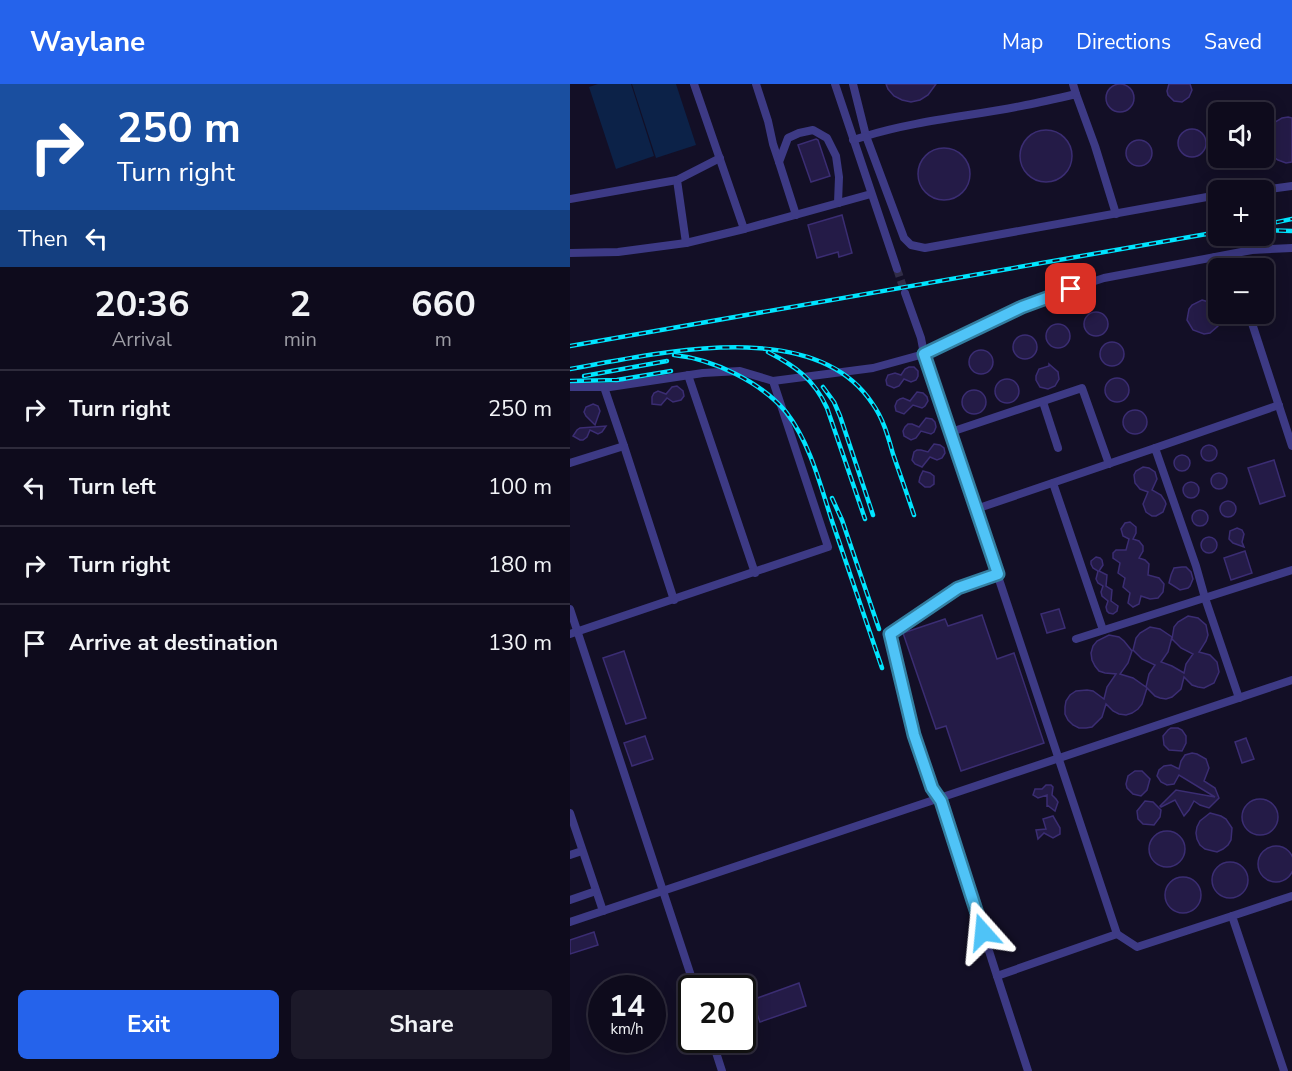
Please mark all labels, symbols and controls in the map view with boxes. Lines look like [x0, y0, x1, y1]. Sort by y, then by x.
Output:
text: Waylane [30, 23, 145, 61]
text: Map [1002, 28, 1043, 56]
text: Directions [1076, 28, 1171, 56]
text: Saved [1204, 28, 1262, 56]
text: 250 m [117, 100, 241, 157]
map controls [1208, 102, 1274, 324]
button: sound [1208, 102, 1274, 168]
icon: right [18, 108, 96, 186]
text: Turn right [117, 154, 235, 191]
button: + [1208, 180, 1274, 246]
icon: left [80, 222, 113, 255]
text: Then [18, 224, 68, 254]
button: − [1208, 258, 1274, 324]
pin [1045, 263, 1096, 314]
icon: arrive [1054, 272, 1087, 305]
text: 20:36 [94, 280, 190, 329]
text: 2 [289, 280, 311, 329]
text: 660 [411, 280, 476, 329]
text: Arrival [112, 326, 172, 353]
text: min [284, 326, 317, 353]
text: m [435, 326, 452, 353]
icon: right [18, 393, 51, 426]
text: Turn right [69, 394, 170, 424]
text: 250 m [488, 394, 552, 424]
icon: left [18, 471, 51, 504]
text: Turn left [69, 472, 156, 502]
text: 100 m [488, 472, 552, 502]
icon: right [18, 549, 51, 582]
text: Turn right [69, 550, 170, 580]
text: 180 m [488, 550, 552, 580]
icon: arrive [18, 627, 51, 660]
text: Arrive at destination [69, 628, 278, 658]
text: 130 m [488, 628, 552, 658]
position arrow [951, 900, 1015, 964]
speed limit sign: 20 [678, 975, 756, 1053]
text: 14 [609, 986, 645, 1027]
button: Exit [18, 990, 279, 1059]
button: Share [291, 990, 552, 1059]
text: km/h [610, 1019, 644, 1039]

